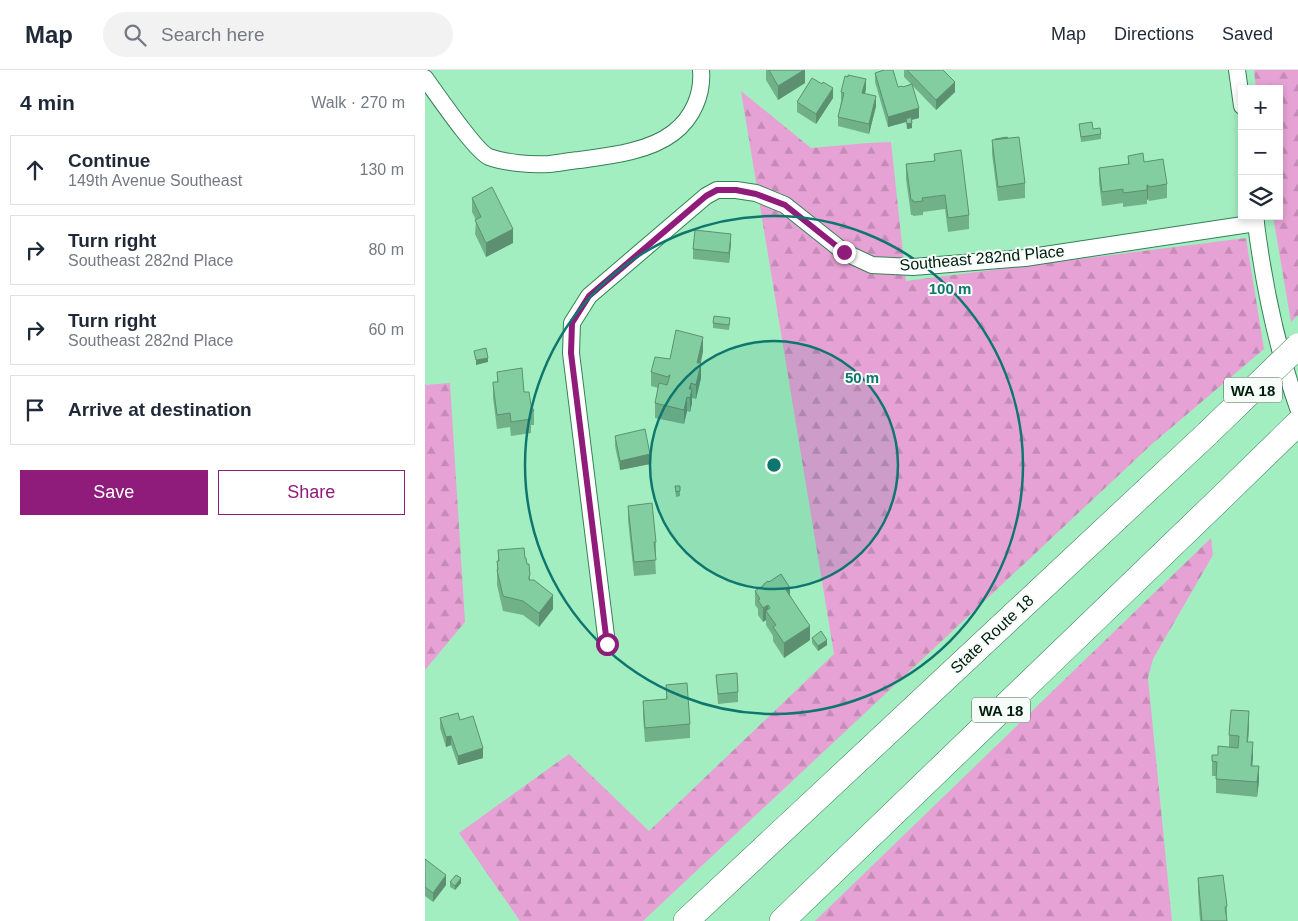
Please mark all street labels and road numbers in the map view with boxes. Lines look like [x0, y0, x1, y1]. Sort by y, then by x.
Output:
street label: Southeast 282nd Place [899, 242, 1065, 274]
road number: WA 18 [1224, 378, 1282, 402]
street label: State Route 18 [947, 591, 1037, 677]
road number: WA 18 [972, 698, 1030, 722]

